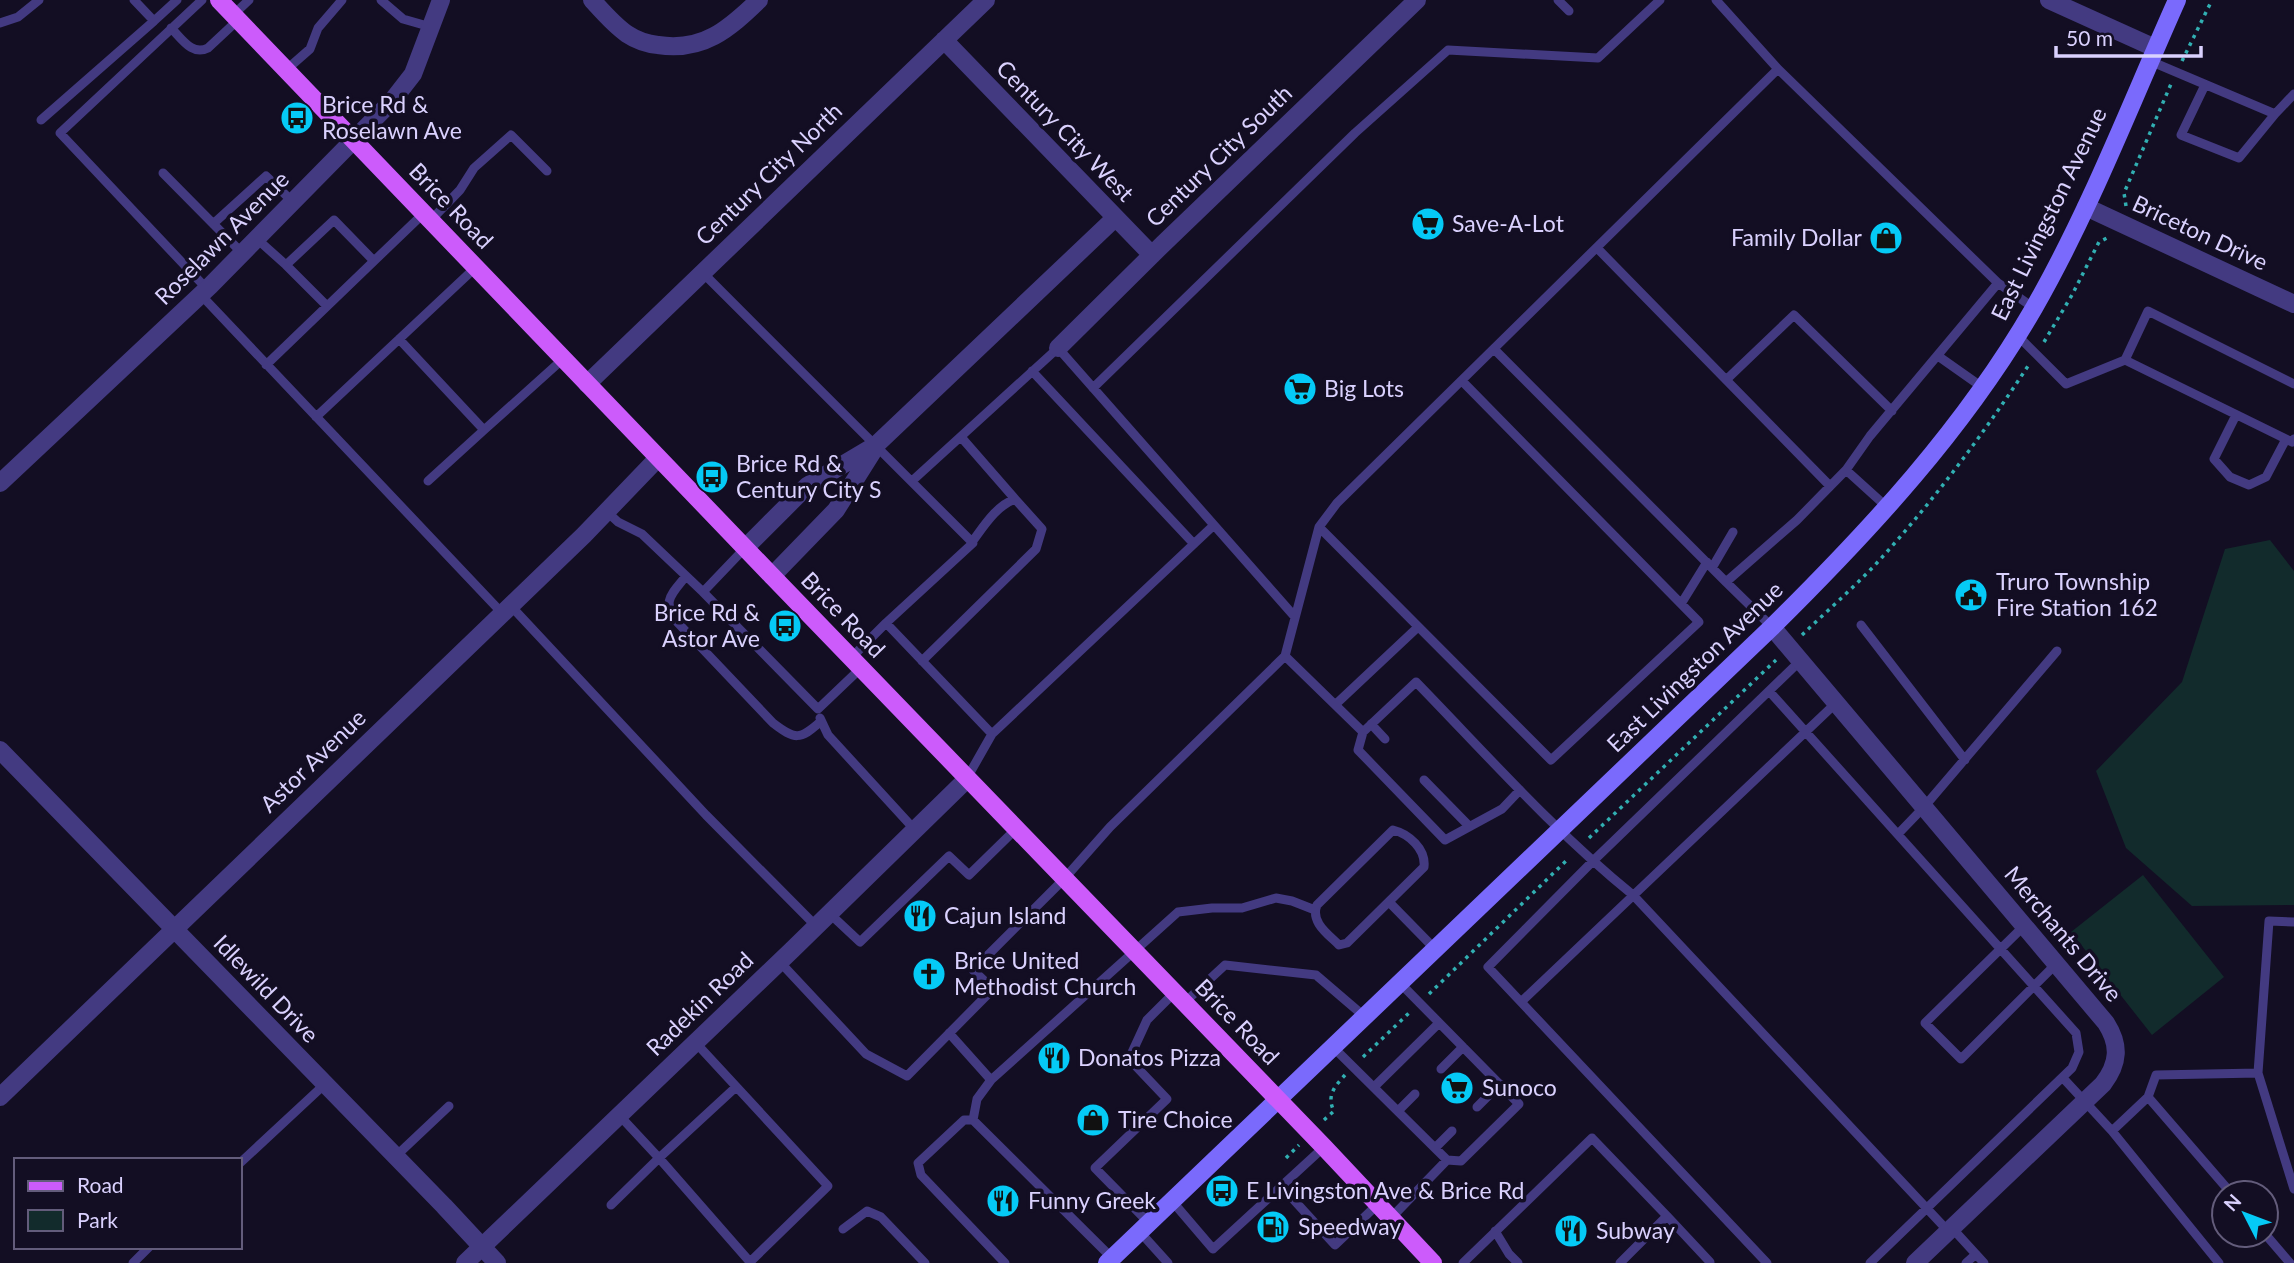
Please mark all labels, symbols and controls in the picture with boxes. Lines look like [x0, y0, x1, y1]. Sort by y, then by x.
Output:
scale bar [2056, 14, 2201, 58]
text: 50 m [2066, 25, 2113, 50]
street label: Century City West [991, 54, 1141, 207]
street label: Century City South [1139, 78, 1297, 232]
place label: Brice Rd & Roselawn Ave [322, 90, 462, 144]
street label: Century City North [689, 96, 847, 250]
bus stop icon: Brice Rd & Roselawn Ave [278, 99, 316, 137]
street label: East Livingston Avenue [1984, 103, 2112, 325]
street label: Brice Road [404, 157, 499, 254]
street label: Roselawn Avenue [149, 165, 294, 310]
street label: Briceton Drive [2128, 189, 2273, 276]
supermarket icon: Save-A-Lot [1409, 205, 1447, 243]
place label: Save-A-Lot [1452, 209, 1565, 237]
shop icon: Family Dollar [1867, 219, 1905, 257]
place label: Family Dollar [1731, 223, 1863, 251]
supermarket icon: Big Lots [1281, 370, 1319, 408]
place label: Big Lots [1324, 374, 1404, 402]
place label: Brice Rd & Century City S [736, 449, 881, 503]
bus stop icon: Brice Rd & Century City S [693, 458, 731, 496]
street label: Brice Road [796, 566, 891, 663]
place label: Truro Township Fire Station 162 [1996, 567, 2158, 621]
street label: East Livingston Avenue [1601, 575, 1788, 757]
public building icon: Truro Township Fire Station 162 [1952, 576, 1990, 614]
place label: Brice Rd & Astor Ave [654, 598, 761, 652]
bus stop icon: Brice Rd & Astor Ave [766, 607, 804, 645]
street label: Astor Avenue [254, 703, 371, 818]
street label: Merchants Drive [1999, 860, 2128, 1007]
restaurant icon: Cajun Island [901, 897, 939, 935]
place label: Cajun Island [944, 901, 1067, 929]
street label: Idlewild Drive [208, 929, 325, 1048]
street label: Radekin Road [640, 945, 759, 1061]
place label: Brice United Methodist Church [954, 946, 1136, 1000]
church icon: Brice United Methodist Church [910, 955, 948, 993]
street label: Brice Road [1190, 973, 1285, 1070]
restaurant icon: Donatos Pizza [1035, 1039, 1073, 1077]
place label: Donatos Pizza [1078, 1043, 1221, 1071]
supermarket icon: Sunoco [1438, 1069, 1476, 1107]
place label: Sunoco [1482, 1073, 1557, 1101]
shop icon: Tire Choice [1074, 1101, 1112, 1139]
place label: Tire Choice [1118, 1105, 1233, 1133]
legend [14, 1158, 242, 1249]
text: Road [77, 1172, 124, 1197]
bus stop icon: E Livingston Ave & Brice Rd [1203, 1172, 1241, 1210]
place label: E Livingston Ave & Brice Rd [1246, 1176, 1524, 1204]
north arrow [2210, 1179, 2280, 1249]
restaurant icon: Funny Greek [984, 1182, 1022, 1220]
place label: Funny Greek [1028, 1186, 1156, 1214]
text: N [2219, 1189, 2245, 1215]
text: Park [77, 1207, 118, 1232]
fuel station icon: Speedway [1254, 1208, 1292, 1246]
place label: Speedway [1298, 1212, 1401, 1240]
restaurant icon: Subway [1552, 1212, 1590, 1250]
place label: Subway [1596, 1216, 1675, 1244]

